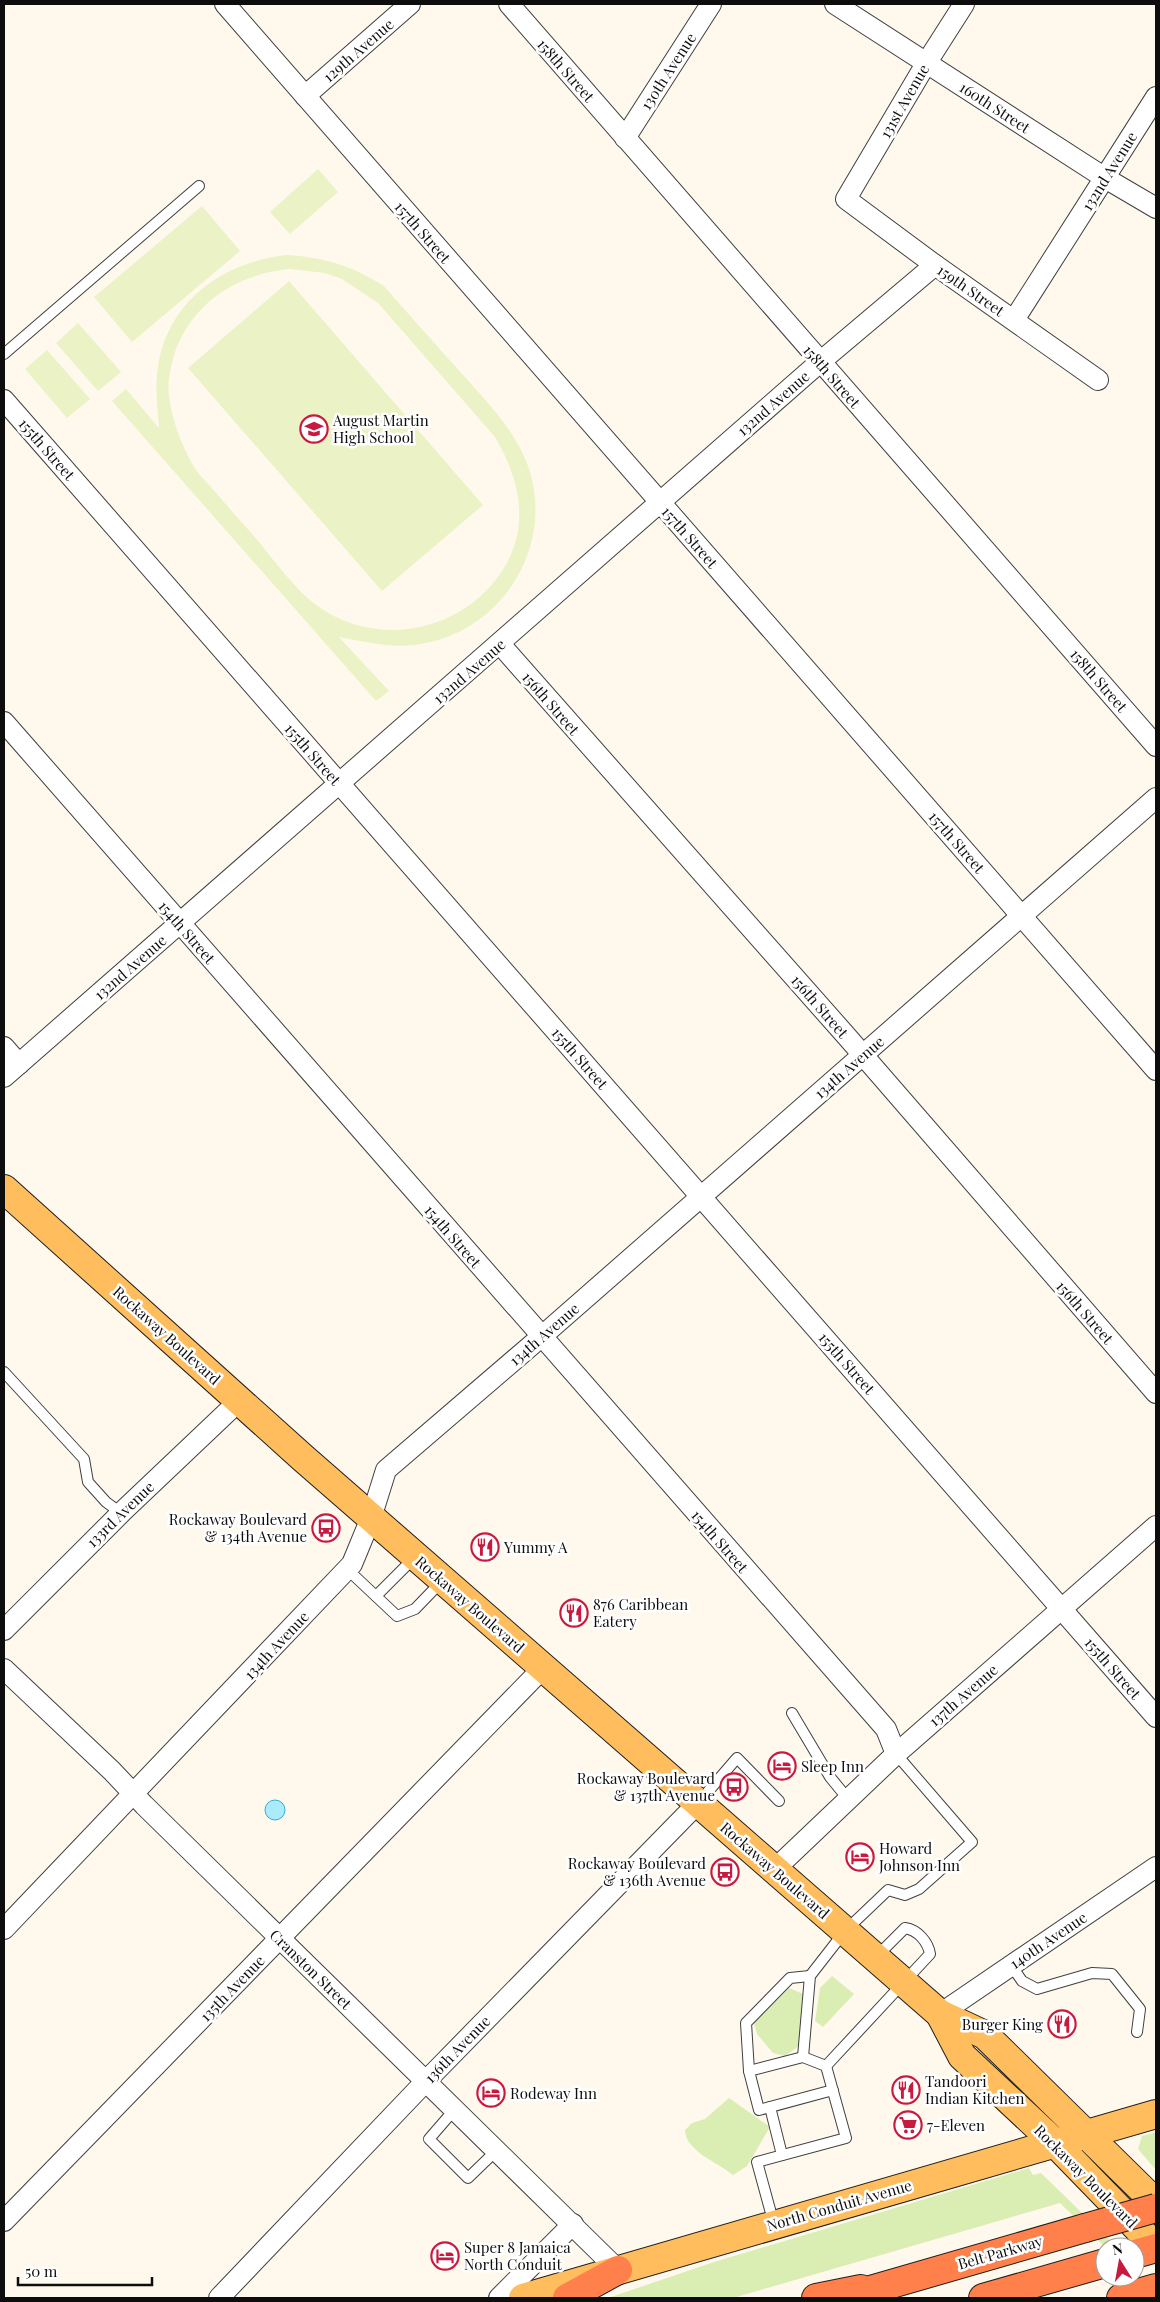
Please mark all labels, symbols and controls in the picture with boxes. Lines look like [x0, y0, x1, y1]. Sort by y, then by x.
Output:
street label: 129th Avenue [319, 14, 397, 86]
street label: 130th Avenue [636, 29, 700, 113]
street label: 158th Street [533, 34, 599, 106]
street label: 131st Avenue [875, 60, 933, 142]
street label: 160th Street [956, 77, 1035, 138]
street label: 132nd Avenue [1077, 128, 1141, 214]
street label: 157th Street [391, 197, 456, 268]
street label: 159th Street [934, 260, 1009, 321]
street label: 158th Street [799, 340, 865, 412]
street label: 132nd Avenue [733, 366, 813, 440]
place label: August Martin High School [332, 410, 429, 447]
street label: 155th Street [15, 414, 80, 485]
school or university icon: August Martin High School [299, 414, 329, 444]
street label: 157th Street [658, 502, 723, 573]
street label: 132nd Avenue [429, 634, 509, 708]
street label: 158th Street [1066, 644, 1132, 716]
street label: 156th Street [518, 667, 584, 739]
street label: 155th Street [281, 719, 346, 790]
street label: 157th Street [925, 807, 990, 878]
street label: 154th Street [154, 896, 220, 968]
street label: 132nd Avenue [90, 930, 170, 1004]
street label: 156th Street [787, 970, 853, 1042]
street label: 155th Street [548, 1023, 613, 1094]
street label: 134th Avenue [810, 1031, 888, 1103]
street label: 154th Street [420, 1200, 486, 1272]
street label: 156th Street [1052, 1276, 1118, 1348]
street label: Rockaway Boulevard [109, 1281, 225, 1389]
street label: 134th Avenue [505, 1298, 583, 1370]
street label: 155th Street [815, 1328, 880, 1399]
street label: 133rd Avenue [82, 1477, 158, 1551]
street label: 154th Street [687, 1505, 753, 1577]
place label: Rockaway Boulevard & 134th Avenue [169, 1509, 307, 1546]
bus stop icon: Rockaway Boulevard & 134th Avenue [311, 1513, 341, 1543]
restaurant icon: Yummy A [470, 1532, 500, 1562]
place label: Yummy A [503, 1537, 568, 1557]
street label: Rockaway Boulevard [411, 1551, 529, 1657]
place label: 876 Caribbean Eatery [593, 1594, 688, 1631]
restaurant icon: 876 Caribbean Eatery [559, 1598, 589, 1628]
street label: 134th Avenue [239, 1607, 313, 1683]
street label: 155th Street [1081, 1633, 1146, 1704]
street label: 137th Avenue [924, 1660, 1002, 1730]
hotel icon: Sleep Inn [767, 1751, 797, 1781]
place label: Sleep Inn [801, 1756, 864, 1776]
place label: Rockaway Boulevard & 137th Avenue [577, 1768, 715, 1805]
bus stop icon: Rockaway Boulevard & 137th Avenue [719, 1772, 749, 1802]
street label: Rockaway Boulevard [716, 1817, 834, 1923]
place label: Howard Johnson Inn [878, 1838, 960, 1875]
hotel icon: Howard Johnson Inn [845, 1842, 875, 1872]
place label: Rockaway Boulevard & 136th Avenue [568, 1853, 706, 1890]
bus stop icon: Rockaway Boulevard & 136th Avenue [710, 1857, 740, 1887]
street label: 140th Avenue [1006, 1907, 1090, 1973]
street label: Cranston Street [266, 1925, 357, 2014]
street label: 135th Avenue [195, 1950, 269, 2026]
restaurant icon: Burger King [1047, 2009, 1077, 2039]
street label: 136th Avenue [420, 2011, 494, 2087]
place label: Burger King [962, 2014, 1043, 2034]
place label: Tandoori Indian Kitchen [925, 2071, 1025, 2108]
restaurant icon: Tandoori Indian Kitchen [891, 2075, 921, 2105]
hotel icon: Rodeway Inn [476, 2078, 506, 2108]
place label: Rodeway Inn [510, 2083, 597, 2103]
supermarket icon: 7-Eleven [893, 2110, 923, 2140]
place label: 7-Eleven [927, 2115, 985, 2135]
street label: Rockaway Boulevard [1030, 2120, 1142, 2232]
street label: North Conduit Avenue [764, 2175, 914, 2235]
street label: Belt Parkway [955, 2230, 1045, 2274]
place label: Super 8 Jamaica North Conduit [464, 2237, 571, 2274]
north arrow [1095, 2237, 1145, 2287]
text: N [1111, 2238, 1124, 2259]
hotel icon: Super 8 Jamaica North Conduit [430, 2241, 460, 2271]
scale bar [18, 2254, 151, 2286]
text: 50 m [25, 2261, 58, 2281]

